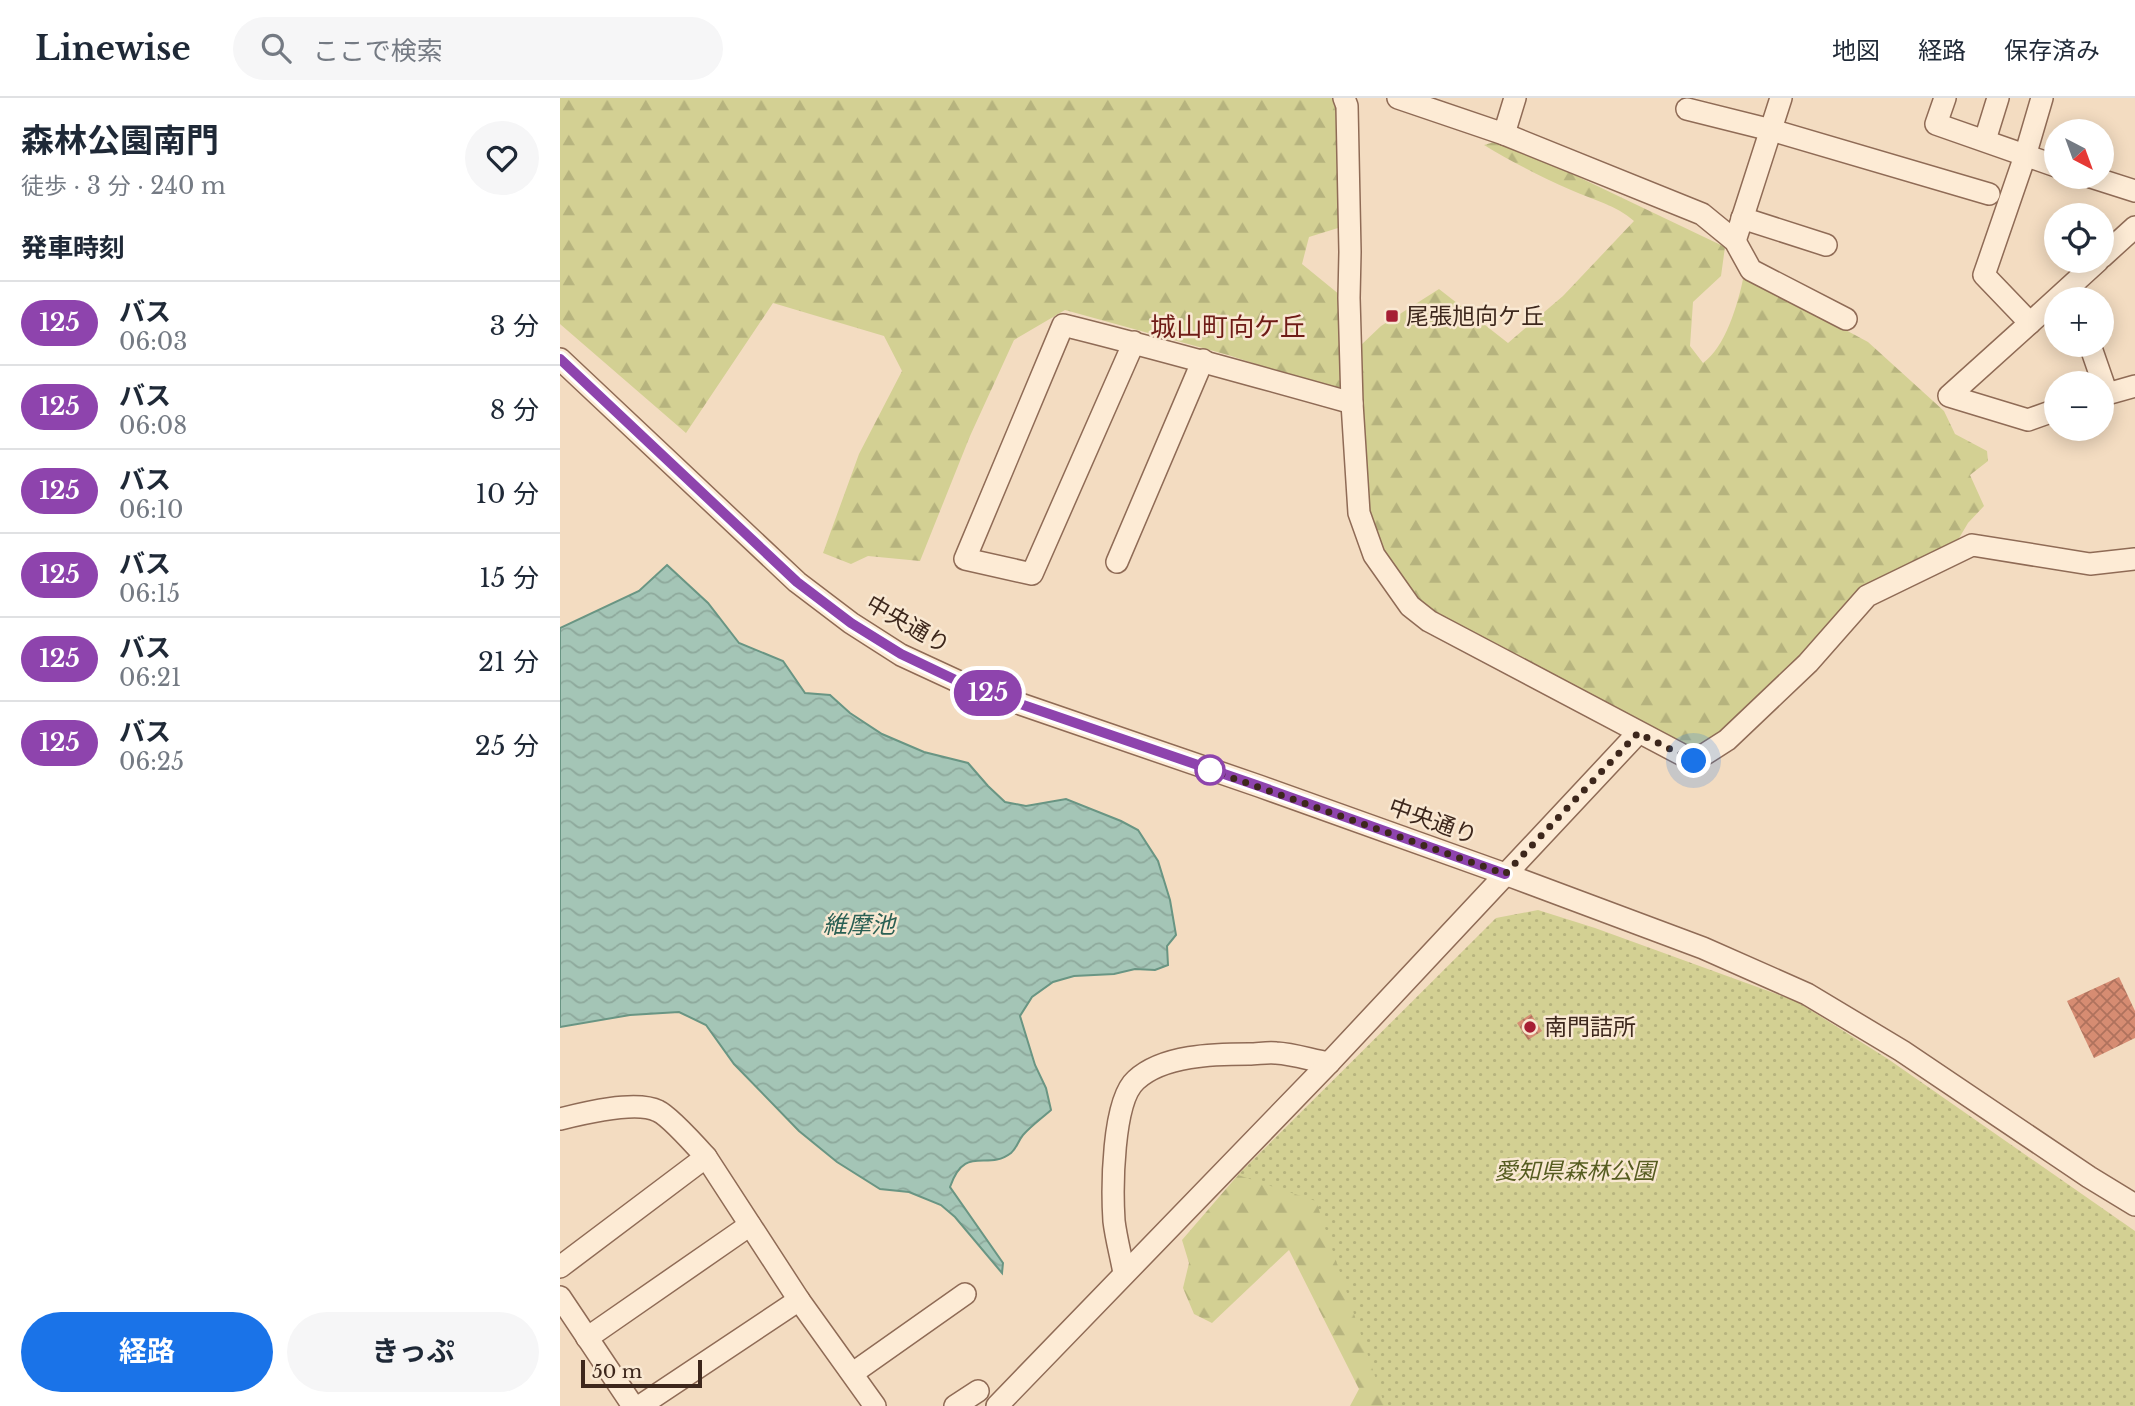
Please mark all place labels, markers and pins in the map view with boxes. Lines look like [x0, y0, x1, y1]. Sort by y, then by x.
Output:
place label: 尾張旭向ケ丘 [1406, 302, 1544, 330]
marker: 尾張旭向ケ丘 [1384, 308, 1400, 324]
unlabelled marker [1195, 755, 1225, 785]
place label: 南門詰所 [1544, 1013, 1636, 1041]
marker: 南門詰所 [1522, 1019, 1538, 1035]

